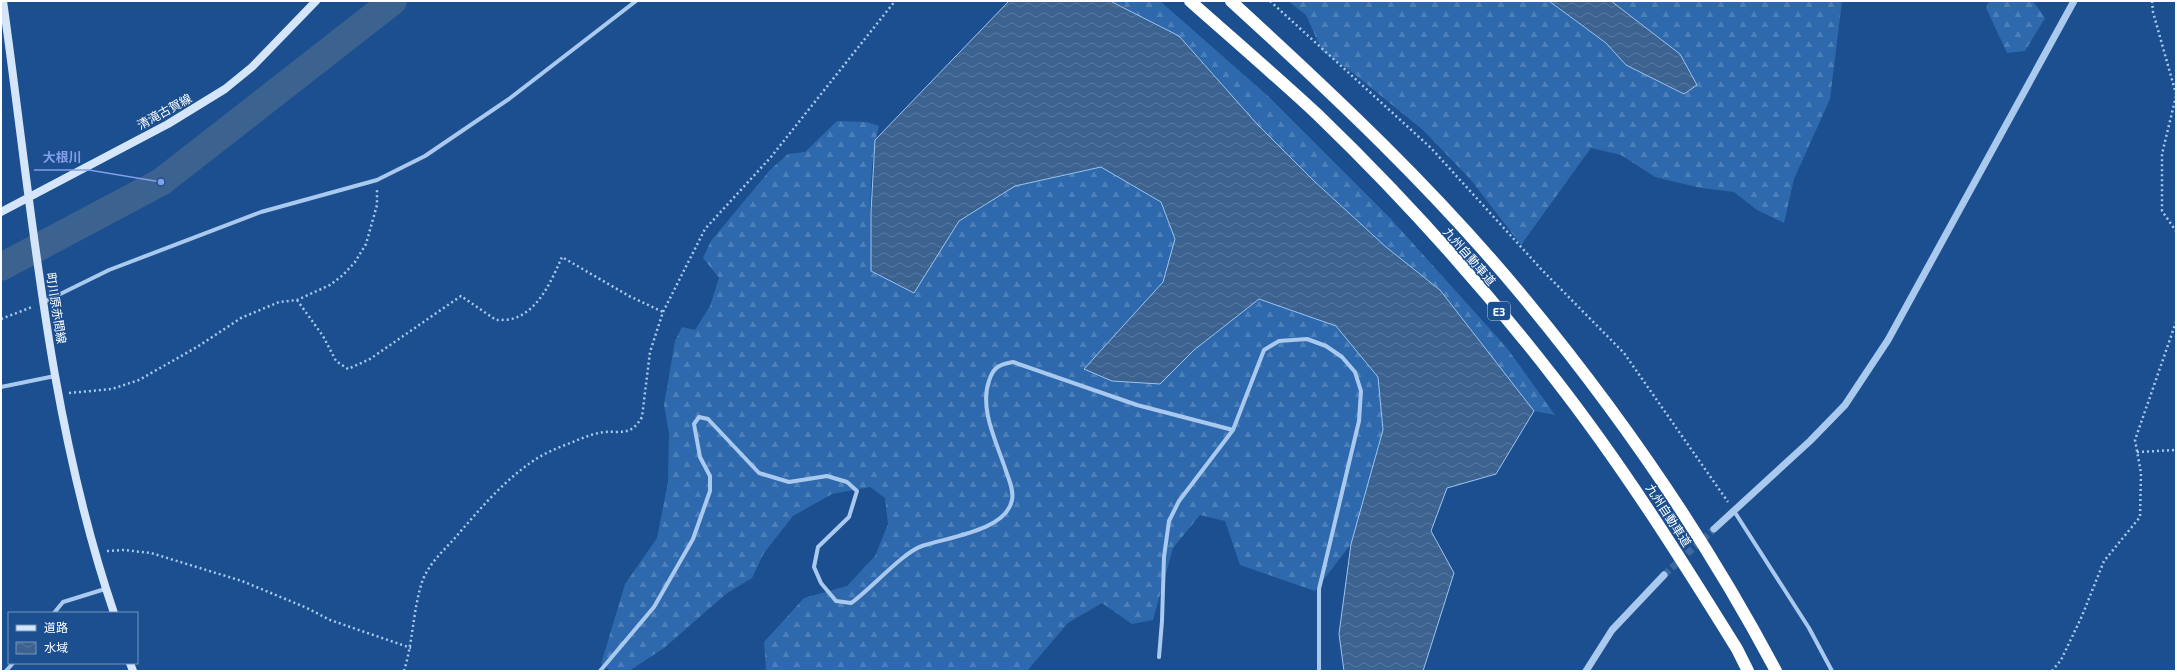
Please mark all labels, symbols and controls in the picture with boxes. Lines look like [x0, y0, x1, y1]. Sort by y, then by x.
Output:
street label: 清滝古賀線 [134, 90, 194, 132]
callout: 大根川 [34, 145, 89, 170]
text: 大根川 [42, 149, 82, 165]
street label: 九州自動車道 [1441, 224, 1499, 288]
street label: 町川原赤間線 [44, 271, 70, 345]
road number: E3 [1488, 302, 1510, 320]
street label: 九州自動車道 [1644, 481, 1694, 549]
legend [8, 612, 138, 664]
text: 道路 [44, 620, 68, 634]
text: 水域 [44, 640, 68, 654]

